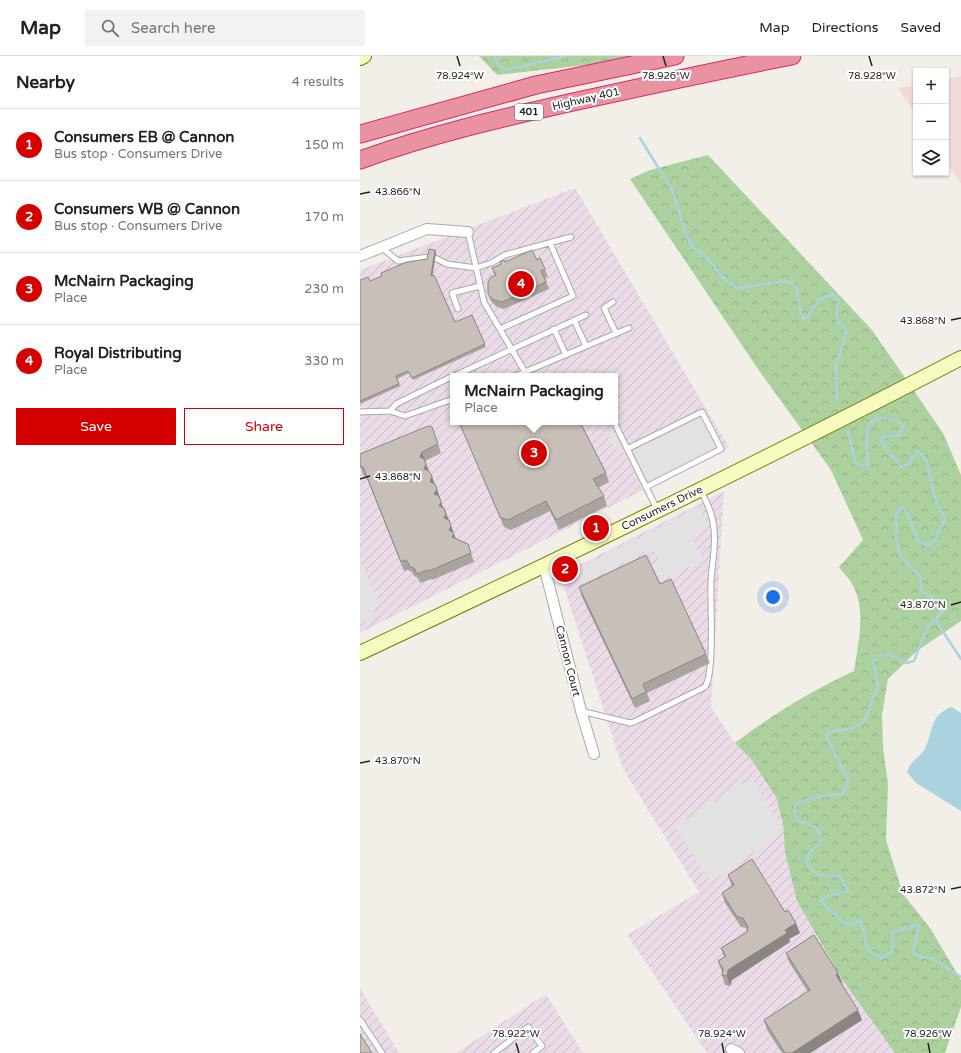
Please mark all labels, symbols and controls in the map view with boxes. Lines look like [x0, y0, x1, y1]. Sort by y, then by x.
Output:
search box [85, 10, 365, 46]
text: Map [20, 17, 61, 39]
icon: search [99, 17, 121, 39]
text: Search here [131, 19, 215, 37]
text: Map [759, 19, 790, 36]
text: Directions [812, 19, 879, 36]
text: Saved [901, 19, 941, 36]
map controls [913, 68, 949, 176]
button: + [913, 68, 949, 104]
text: 78.924°W [436, 70, 484, 82]
text: 78.926°W [642, 70, 690, 82]
text: 78.928°W [848, 70, 896, 82]
text: Nearby [16, 72, 75, 93]
text: 4 results [292, 74, 344, 90]
street label: Highway 401 [551, 85, 621, 113]
road number: 401 [515, 104, 543, 120]
button: − [913, 104, 949, 140]
text: Consumers EB @ Cannon [54, 128, 235, 146]
text: 1 [25, 137, 33, 153]
text: 150 m [304, 137, 344, 153]
button: layers [913, 140, 949, 176]
text: Bus stop · Consumers Drive [54, 146, 222, 162]
text: 43.866°N [375, 186, 421, 198]
text: Consumers WB @ Cannon [54, 200, 240, 218]
text: 2 [25, 209, 33, 225]
text: 170 m [304, 209, 344, 225]
text: Bus stop · Consumers Drive [54, 218, 222, 234]
pin: 4 [508, 269, 534, 299]
text: McNairn Packaging [54, 272, 194, 290]
text: 3 [25, 281, 33, 297]
text: 230 m [304, 281, 344, 297]
text: Place [54, 290, 87, 306]
text: 43.868°N [900, 315, 946, 327]
text: Royal Distributing [54, 344, 182, 362]
text: 4 [25, 353, 33, 369]
text: 330 m [304, 353, 344, 369]
text: Place [54, 362, 87, 378]
popup [450, 373, 618, 425]
text: McNairn Packaging [464, 382, 604, 400]
text: Place [464, 400, 498, 416]
button: Save [16, 408, 176, 445]
button: Share [184, 408, 344, 445]
pin: 3 [521, 438, 547, 468]
text: 43.868°N [375, 471, 421, 483]
street label: Consumers Drive [619, 483, 705, 533]
pin: 1 [583, 513, 609, 543]
pin: 2 [552, 554, 578, 584]
your location [763, 587, 783, 607]
text: 43.870°N [900, 599, 946, 611]
street label: Cannon Court [553, 624, 583, 698]
text: 43.870°N [375, 755, 421, 767]
text: 43.872°N [900, 884, 946, 896]
text: 78.922°W [492, 1028, 540, 1040]
text: 78.924°W [698, 1028, 746, 1040]
text: 78.926°W [904, 1028, 952, 1040]

